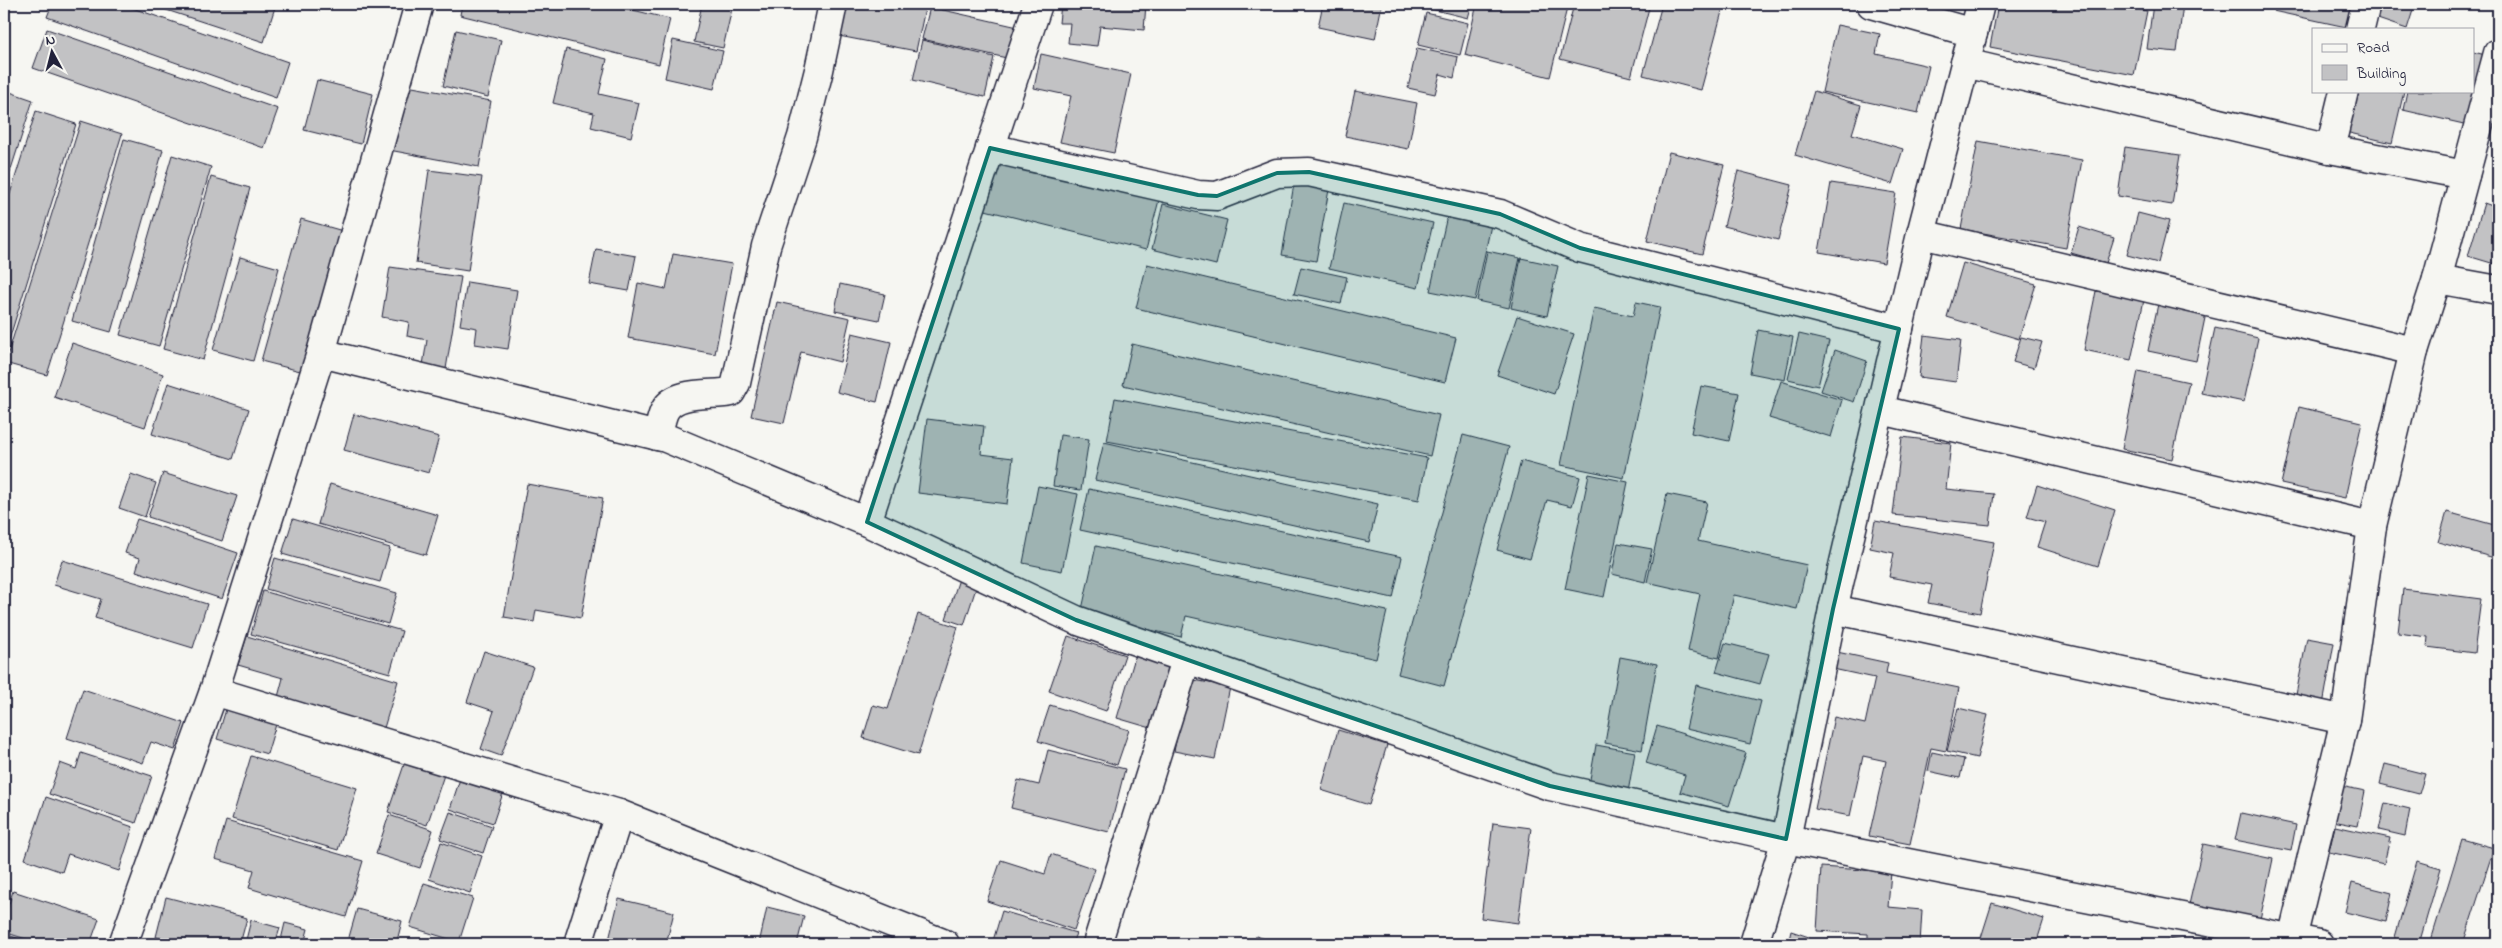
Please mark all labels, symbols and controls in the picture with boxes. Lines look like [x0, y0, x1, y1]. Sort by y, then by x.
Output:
north arrow [28, 28, 78, 78]
legend [2312, 28, 2474, 92]
text: N [45, 30, 57, 52]
text: Road [2357, 37, 2390, 59]
text: Building [2356, 63, 2406, 86]

